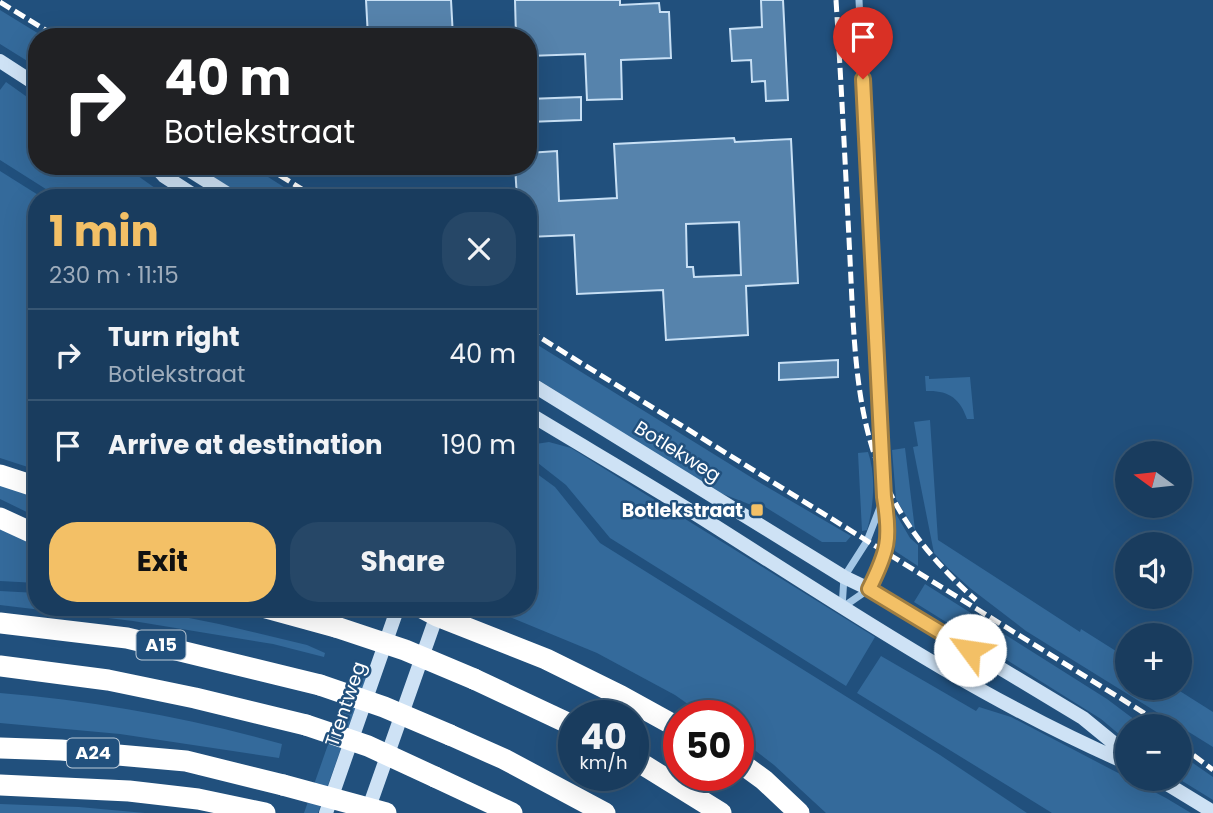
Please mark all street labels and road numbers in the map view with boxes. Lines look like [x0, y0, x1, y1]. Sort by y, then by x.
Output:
street label: Botlekweg [629, 414, 726, 489]
road number: A15 [136, 630, 186, 660]
street label: Trentweg [318, 658, 373, 750]
road number: A24 [67, 738, 119, 768]

